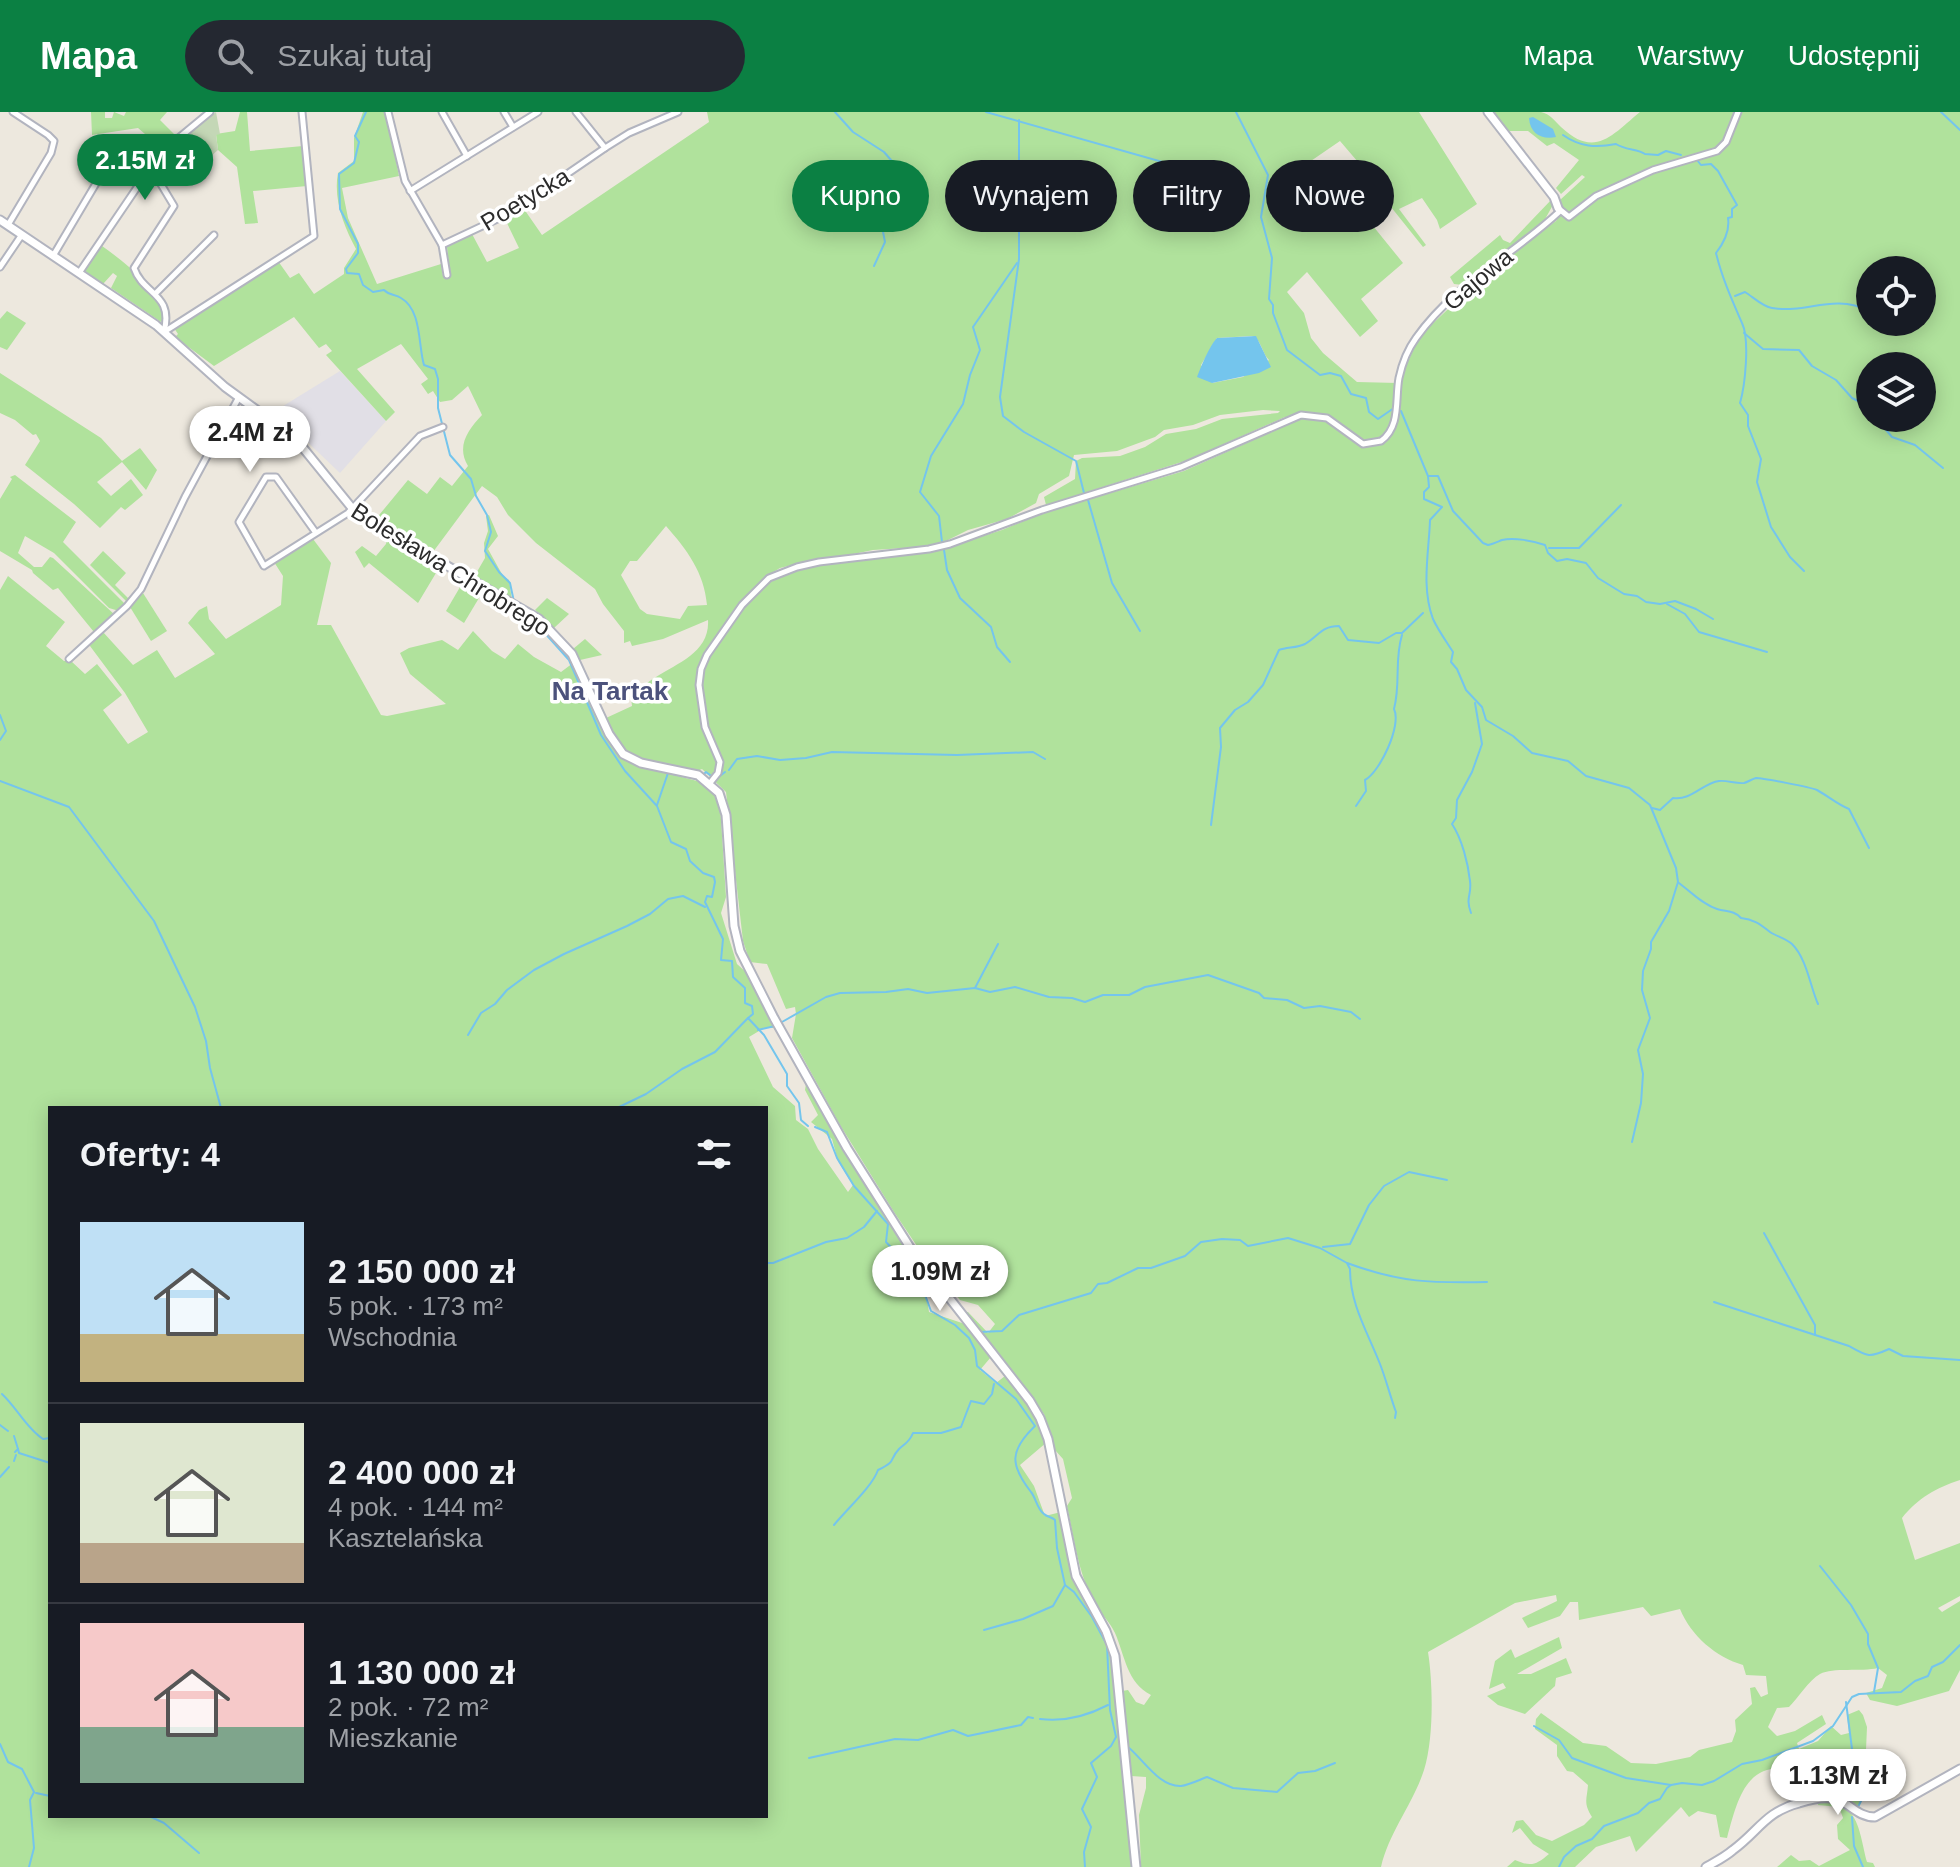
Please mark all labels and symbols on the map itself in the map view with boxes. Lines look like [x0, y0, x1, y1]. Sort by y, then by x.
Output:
pin: 2.15M zł [62, 134, 228, 202]
street label: Poetycka [476, 162, 575, 236]
street label: Gajowa [1438, 242, 1518, 315]
pin: 2.4M zł [176, 406, 324, 474]
street label: Bolesława Chrobrego [347, 497, 555, 641]
district label: Na Tartak [552, 676, 669, 706]
pin: 1.09M zł [857, 1245, 1023, 1313]
pin: 1.13M zł [1755, 1749, 1921, 1817]

